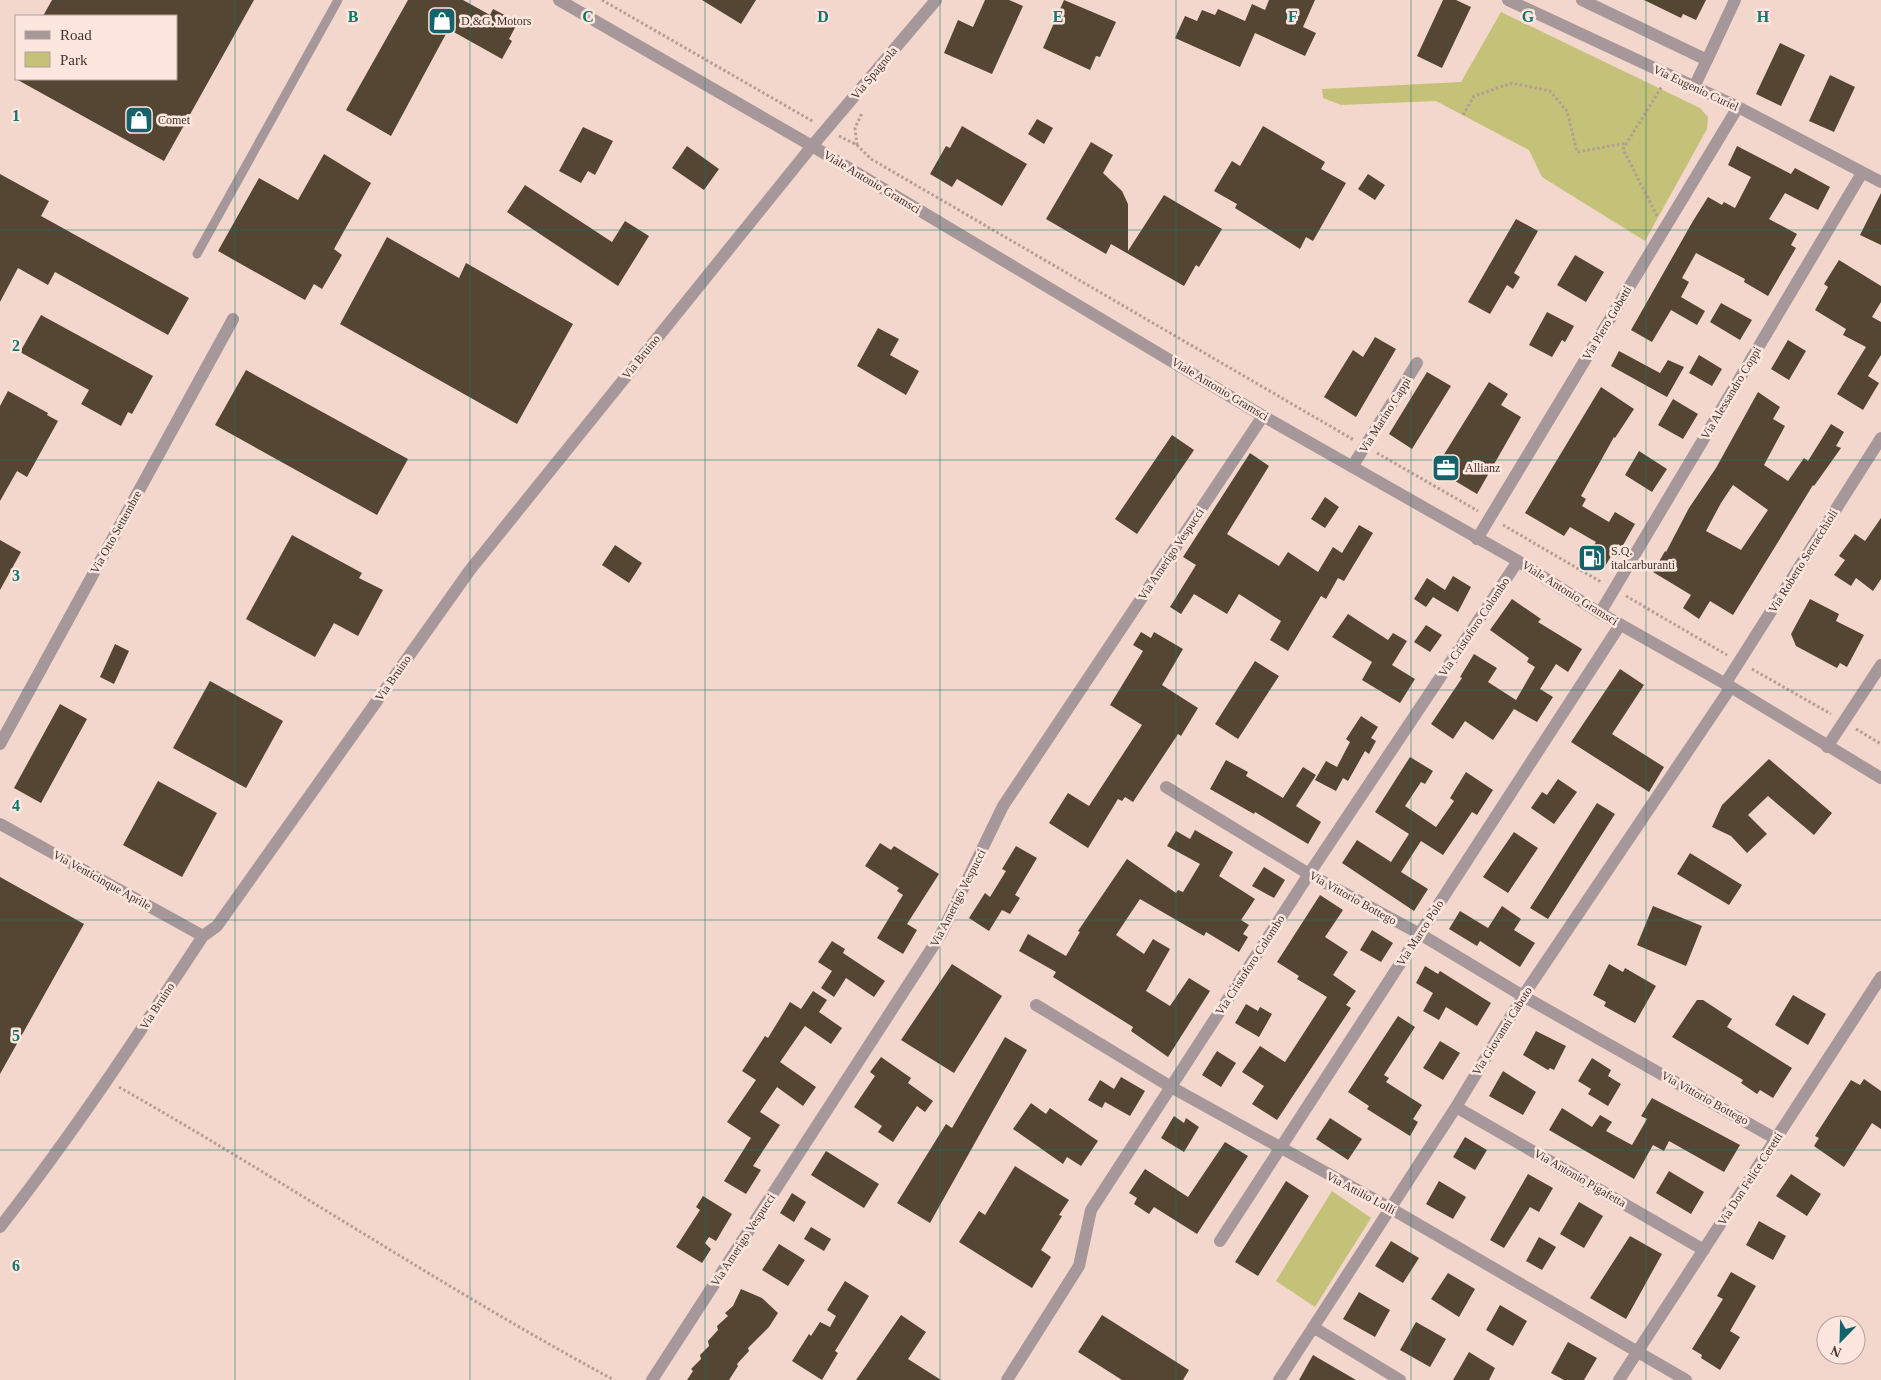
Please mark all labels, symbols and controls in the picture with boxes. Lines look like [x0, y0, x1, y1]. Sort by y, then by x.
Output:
shop icon: D.&G. Motors [427, 6, 457, 36]
text: B [348, 8, 359, 25]
text: C [582, 8, 594, 25]
text: D [817, 8, 829, 25]
text: E [1053, 8, 1063, 25]
text: F [1288, 8, 1298, 25]
text: G [1522, 8, 1535, 25]
text: H [1757, 8, 1770, 25]
place label: D.&G. Motors [461, 14, 532, 28]
legend [15, 15, 178, 80]
text: Road [60, 27, 92, 43]
street label: Via Spagnola [848, 43, 900, 102]
text: Park [60, 52, 88, 68]
street label: Via Eugenio Curiel [1651, 62, 1742, 114]
shop icon: Comet [124, 105, 154, 135]
text: 1 [12, 107, 20, 124]
place label: Comet [158, 113, 191, 127]
street label: Viale Antonio Gramsci [821, 148, 924, 217]
street label: Via Piero Gobetti [1579, 283, 1635, 363]
street label: Via Bruino [619, 332, 663, 382]
text: 2 [12, 337, 20, 354]
street label: Via Alessandro Coppi [1698, 344, 1764, 442]
street label: Viale Antonio Gramsci [1169, 355, 1272, 424]
street label: Via Marino Cappi [1356, 374, 1414, 455]
office icon: Allianz [1431, 453, 1461, 483]
place label: Allianz [1465, 461, 1500, 475]
street label: Via Otto Settembre [87, 488, 145, 576]
street label: Via Amerigo Vespucci [1135, 505, 1207, 603]
street label: Via Roberto Serracchioli [1765, 506, 1841, 615]
fuel station icon: S.Q. italcarburanti [1577, 543, 1607, 573]
place label: S.Q. italcarburanti [1611, 544, 1676, 572]
street label: Viale Antonio Gramsci [1519, 558, 1621, 629]
text: 3 [12, 567, 20, 584]
street label: Via Cristoforo Colombo [1436, 575, 1512, 679]
street label: Via Bruino [372, 652, 414, 704]
text: 4 [12, 797, 20, 814]
street label: Via Amerigo Vespucci [927, 846, 989, 949]
street label: Via Venticinque Aprile [51, 847, 153, 913]
street label: Via Vittorio Bottego [1307, 868, 1399, 928]
street label: Via Marco Polo [1393, 897, 1447, 969]
street label: Via Cristoforo Colombo [1212, 912, 1288, 1018]
street label: Via Bruino [137, 980, 177, 1032]
street label: Via Giovanni Caboto [1469, 984, 1535, 1078]
text: 5 [12, 1027, 20, 1044]
street label: Via Vittorio Bottego [1659, 1068, 1751, 1128]
street label: Via Don Felice Ceretti [1715, 1129, 1786, 1228]
street label: Via Antonio Pigafetta [1531, 1146, 1629, 1210]
street label: Via Attilio Lolli [1324, 1169, 1399, 1217]
street label: Via Amerigo Vespucci [708, 1190, 779, 1289]
text: 6 [12, 1257, 20, 1274]
north arrow [1816, 1315, 1866, 1365]
text: N [1829, 1343, 1844, 1360]

